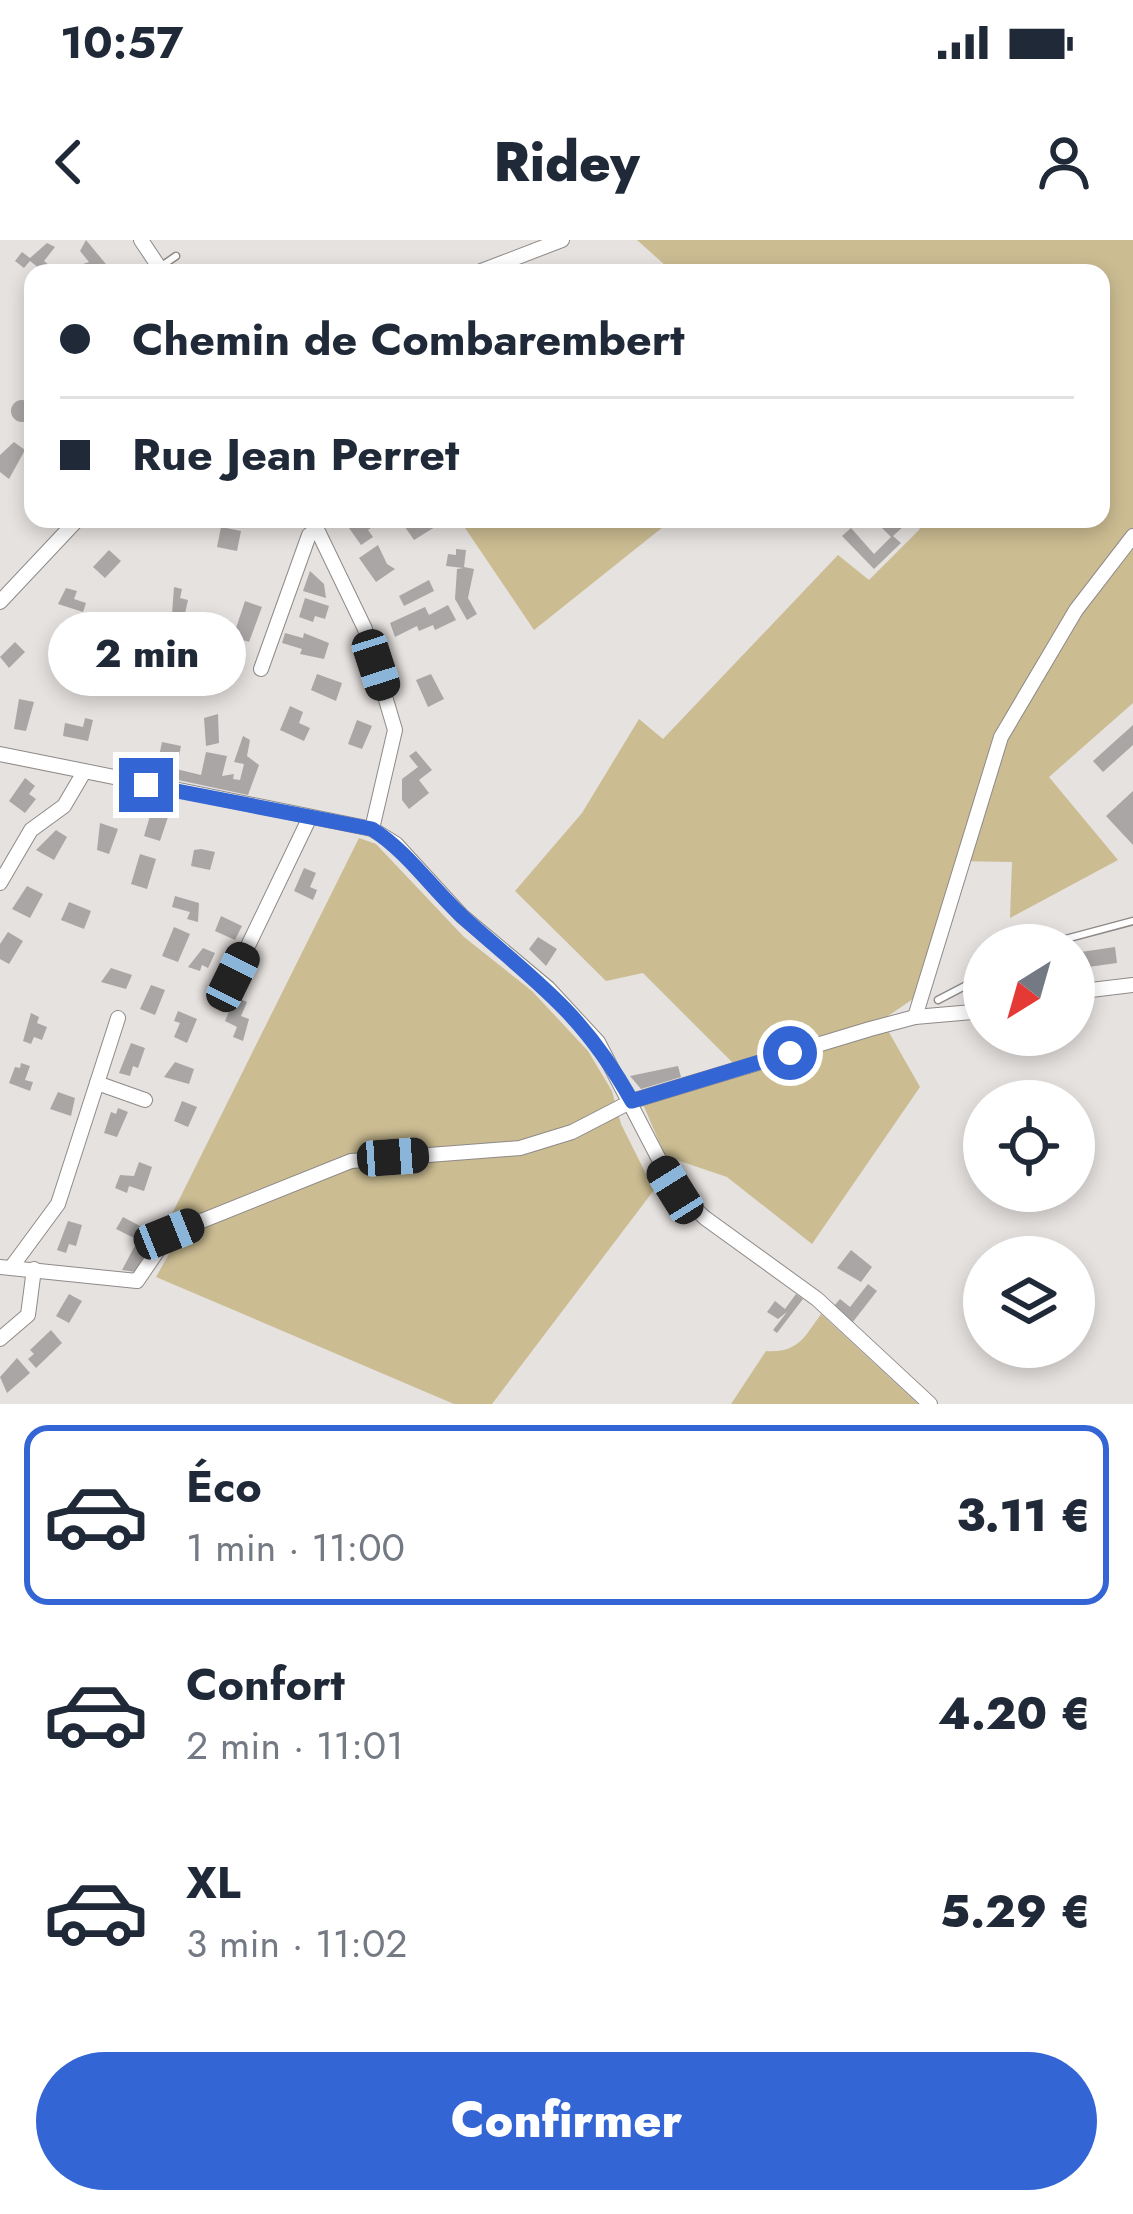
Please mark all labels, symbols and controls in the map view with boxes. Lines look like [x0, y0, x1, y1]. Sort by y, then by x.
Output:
text: 10:57 [60, 10, 183, 75]
text: Ridey [493, 123, 640, 201]
icon: back [36, 129, 102, 195]
icon: person [1031, 129, 1097, 195]
text: Chemin de Combarembert [132, 307, 685, 372]
text: Rue Jean Perret [132, 422, 459, 487]
callout: 2 min [47, 611, 245, 695]
text: 2 min [95, 625, 199, 682]
car [348, 625, 404, 705]
route end [119, 758, 173, 812]
north arrow [963, 924, 1095, 1056]
map controls [963, 924, 1095, 1368]
car [201, 937, 265, 1017]
route start [763, 1026, 817, 1080]
button: locate [963, 1080, 1095, 1212]
car [356, 1137, 430, 1177]
car [641, 1150, 709, 1230]
car [129, 1204, 209, 1264]
button: layers [963, 1236, 1095, 1368]
text: Éco [186, 1454, 262, 1519]
icon: car [42, 1461, 150, 1569]
text: 3.11 € [957, 1483, 1091, 1548]
text: 1 min · 11:00 [186, 1519, 405, 1576]
text: Confort [186, 1652, 345, 1717]
icon: car [42, 1659, 150, 1767]
text: 4.20 € [938, 1681, 1091, 1746]
text: 2 min · 11:01 [186, 1717, 404, 1774]
text: XL [186, 1850, 241, 1915]
icon: car [42, 1857, 150, 1965]
text: 5.29 € [940, 1879, 1091, 1944]
text: 3 min · 11:02 [186, 1915, 408, 1972]
button: Confirmer [36, 2052, 1097, 2190]

